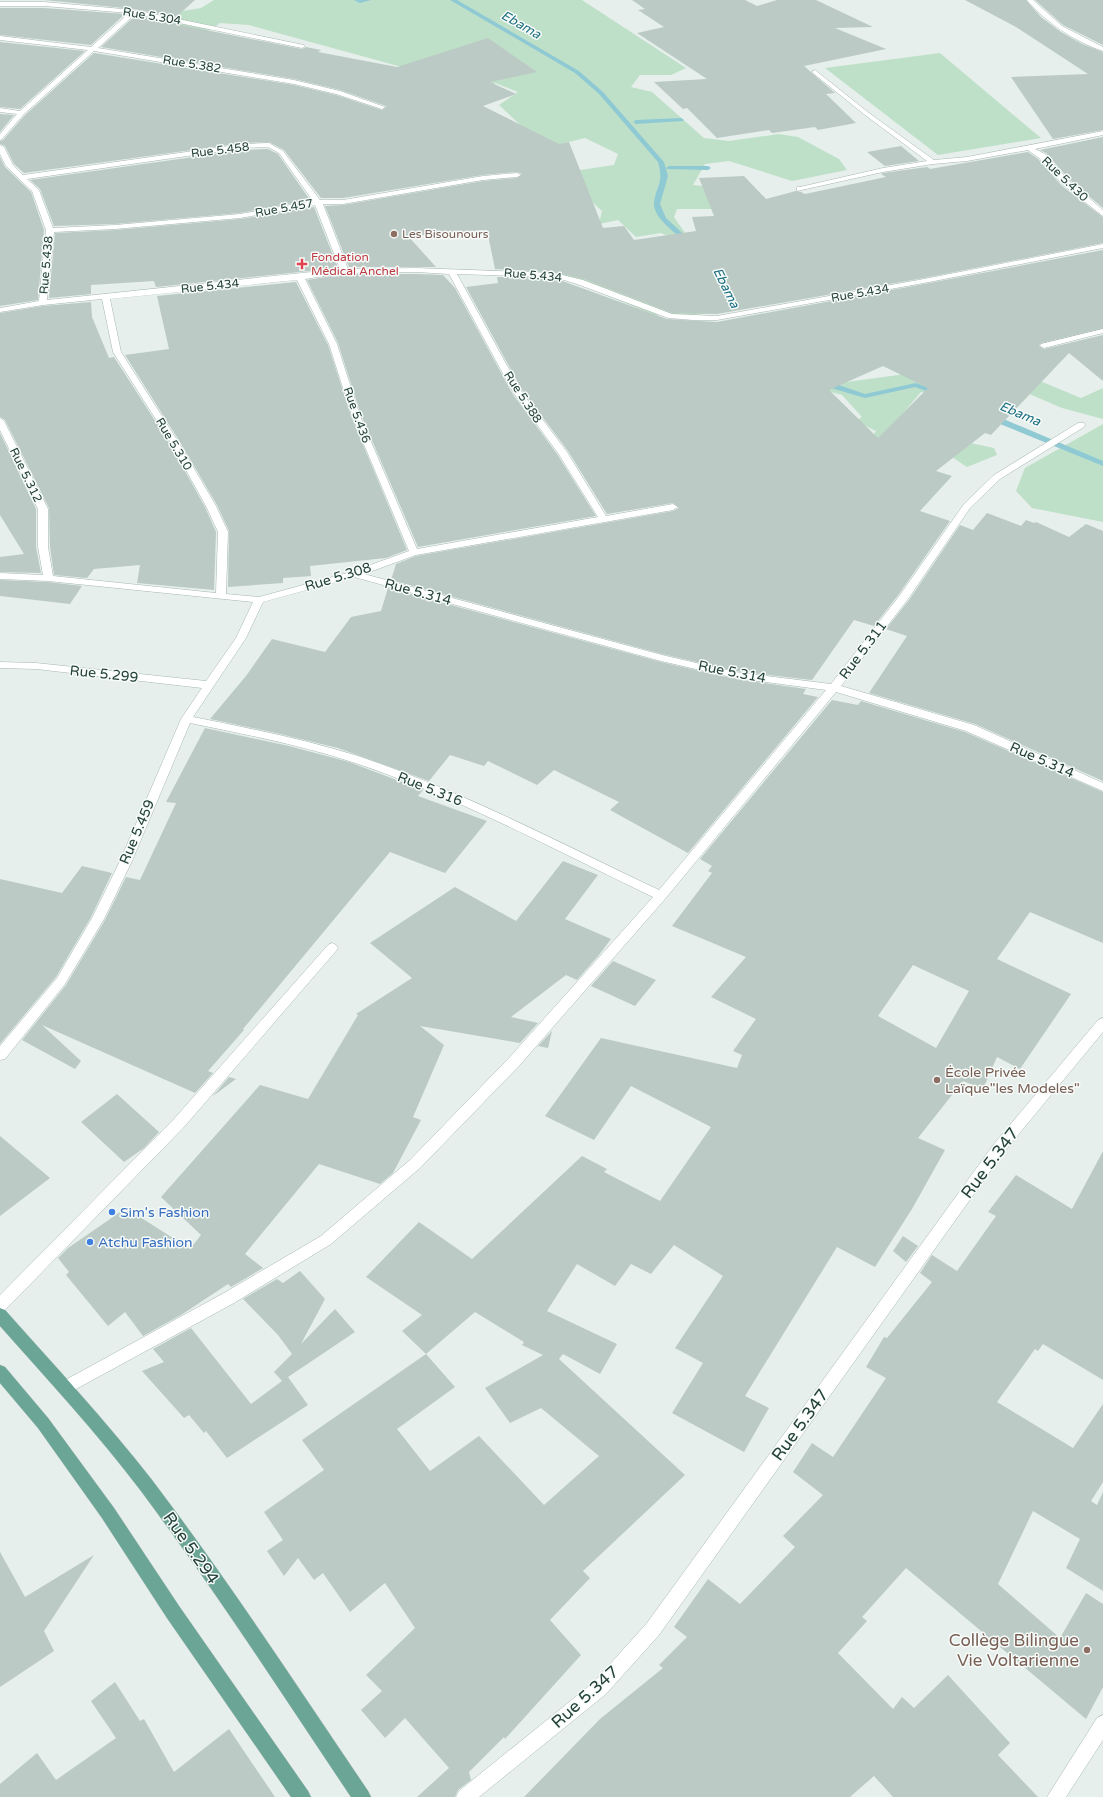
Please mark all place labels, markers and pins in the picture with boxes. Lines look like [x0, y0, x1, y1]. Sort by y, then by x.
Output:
place label: Les Bisounours [402, 227, 489, 241]
marker: Les Bisounours [389, 229, 399, 239]
place label: Fondation Médical Anchel [311, 250, 399, 278]
marker: Fondation Médical Anchel [296, 258, 308, 270]
place label: École Privée Laïque"les Modeles" [945, 1064, 1080, 1097]
marker: École Privée Laïque"les Modeles" [932, 1075, 942, 1085]
place label: Sim's Fashion [120, 1204, 209, 1221]
marker: Sim's Fashion [107, 1207, 117, 1217]
place label: Atchu Fashion [98, 1234, 193, 1251]
marker: Atchu Fashion [85, 1237, 95, 1247]
place label: Collège Bilingue Vie Voltarienne [949, 1630, 1079, 1671]
marker: Collège Bilingue Vie Voltarienne [1082, 1645, 1092, 1655]

